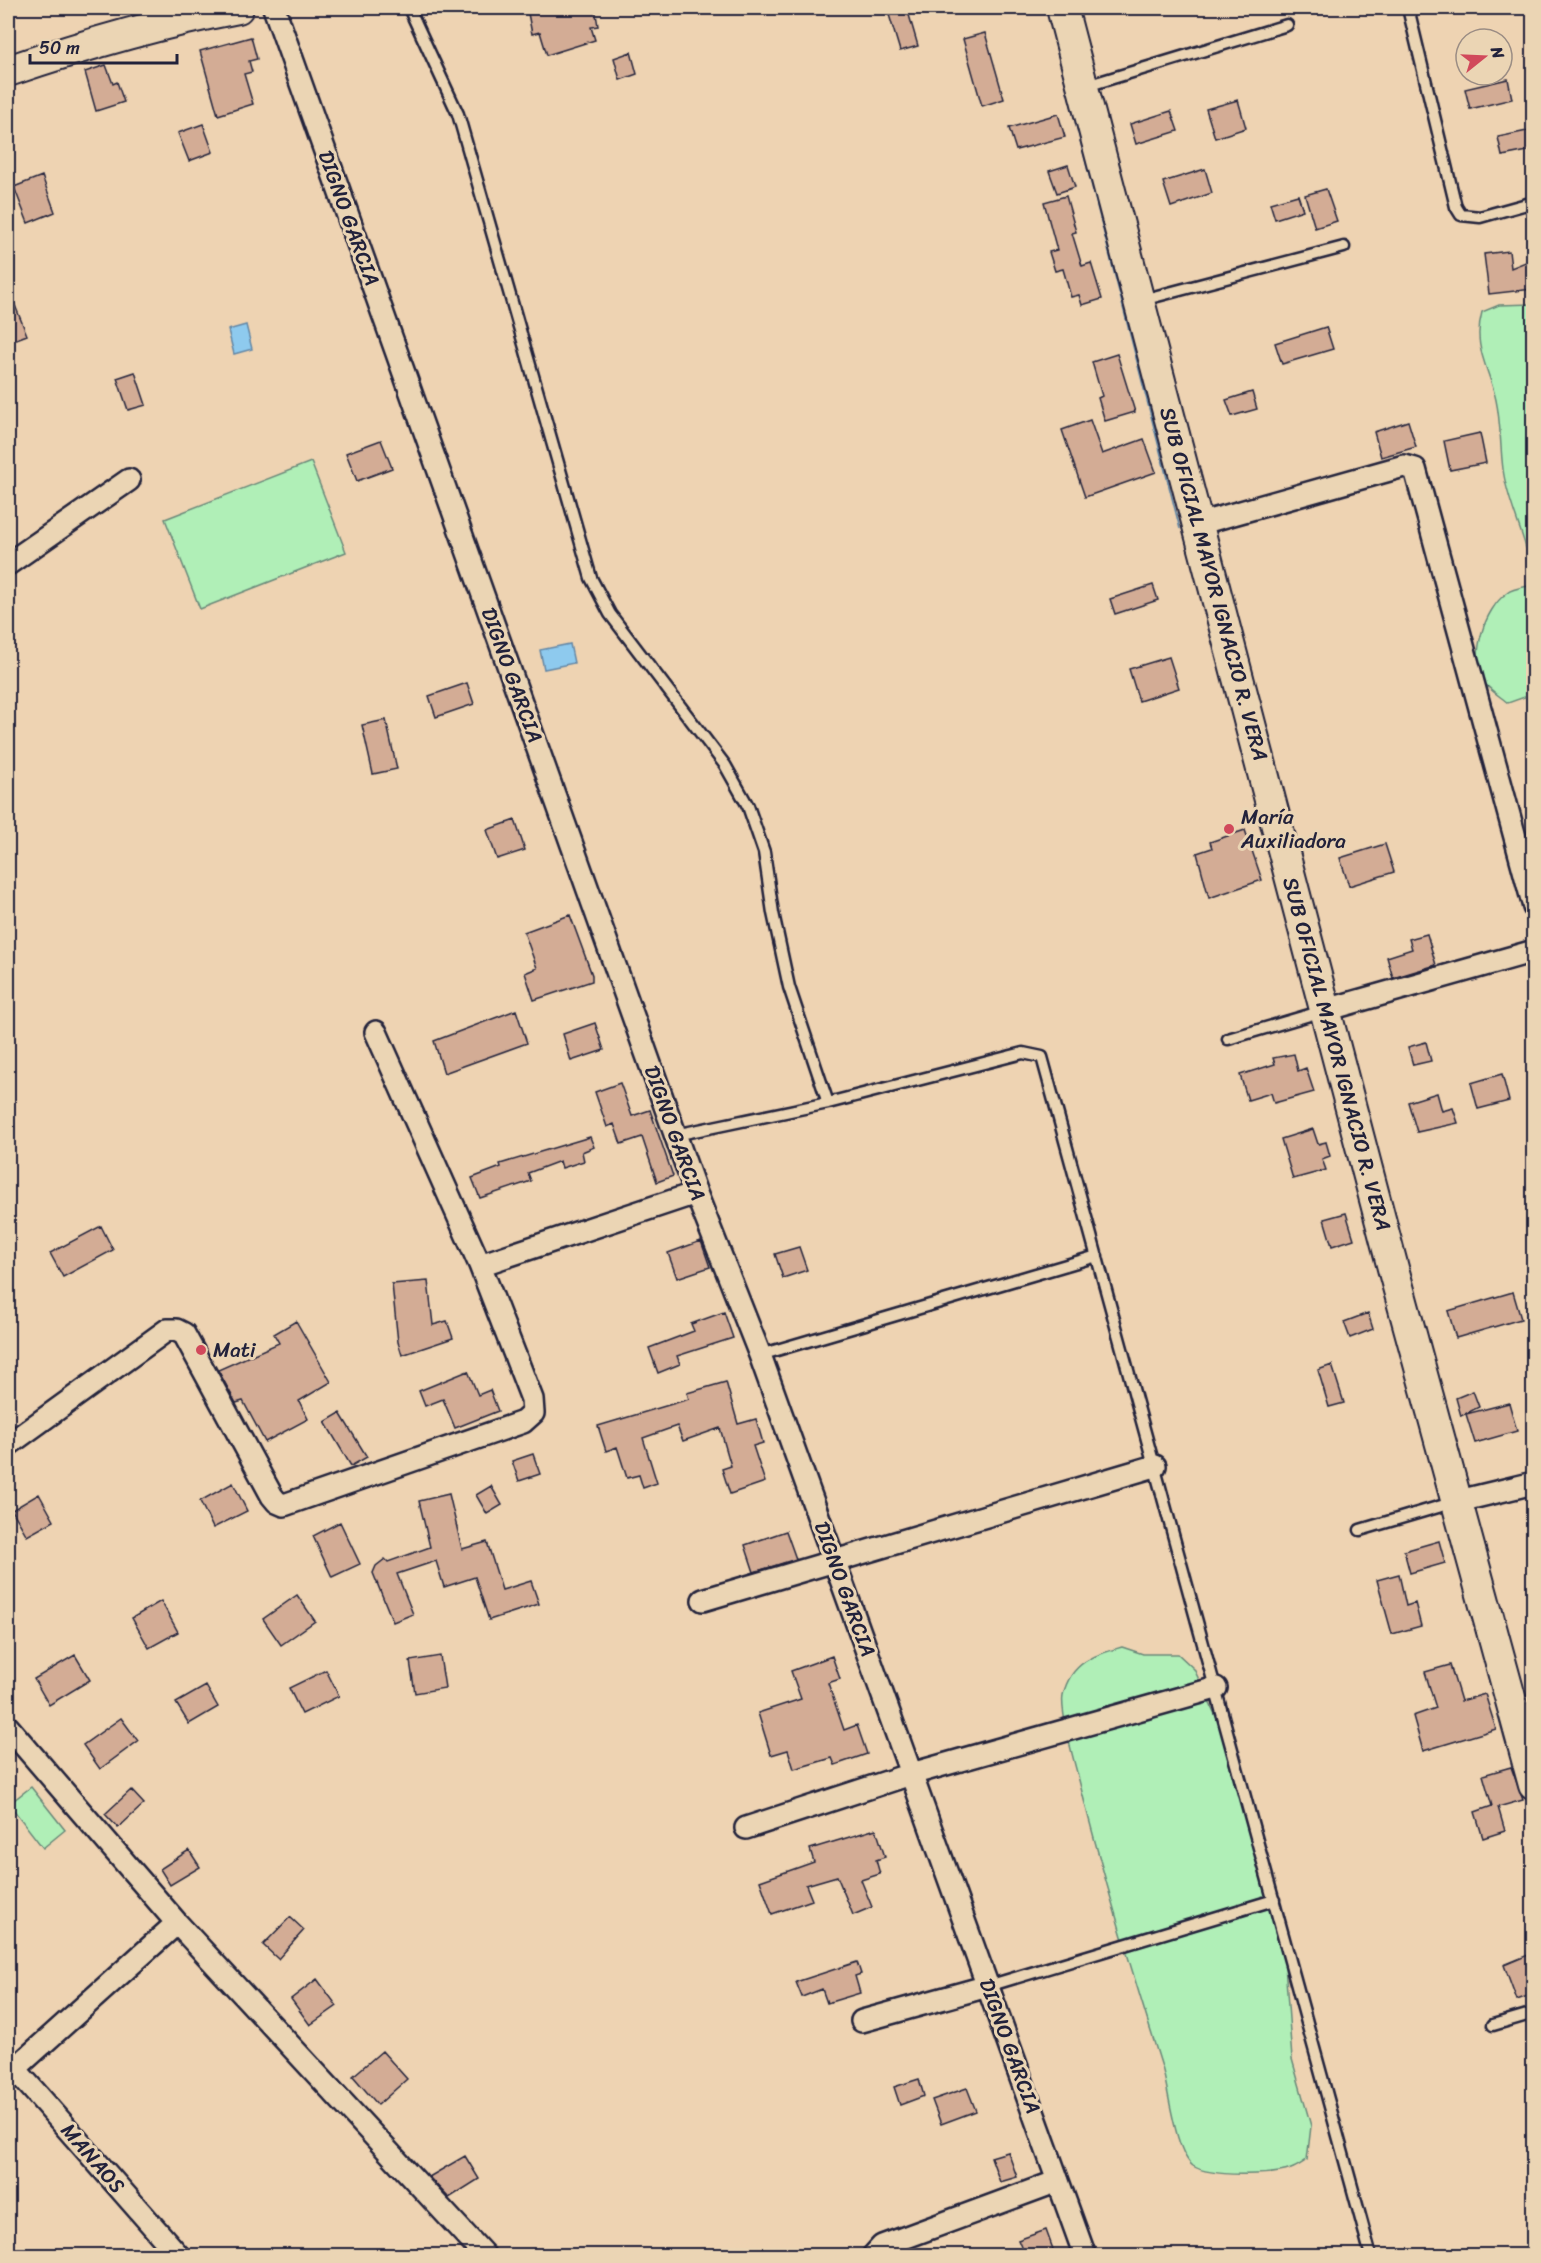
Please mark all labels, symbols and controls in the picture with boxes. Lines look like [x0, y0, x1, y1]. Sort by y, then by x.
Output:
scale bar [30, 27, 177, 65]
north arrow [1454, 27, 1514, 87]
text: 50 m [39, 32, 80, 64]
text: N [1482, 42, 1514, 63]
street label: DIGNO GARCIA [307, 145, 391, 291]
street label: SUB OFICIAL MAYOR IGNACIO R. VERA [1148, 403, 1280, 765]
street label: DIGNO GARCIA [470, 602, 554, 748]
place label: María Auxiliadora [1240, 798, 1346, 860]
marker: María Auxiliadora [1222, 822, 1236, 836]
street label: SUB OFICIAL MAYOR IGNACIO R. VERA [1271, 873, 1403, 1235]
street label: DIGNO GARCIA [633, 1060, 717, 1206]
place label: Mati [213, 1331, 257, 1369]
marker: Mati [194, 1343, 208, 1357]
street label: DIGNO GARCIA [803, 1516, 887, 1662]
street label: DIGNO GARCIA [968, 1973, 1052, 2119]
street label: MANAOS [51, 2114, 135, 2202]

